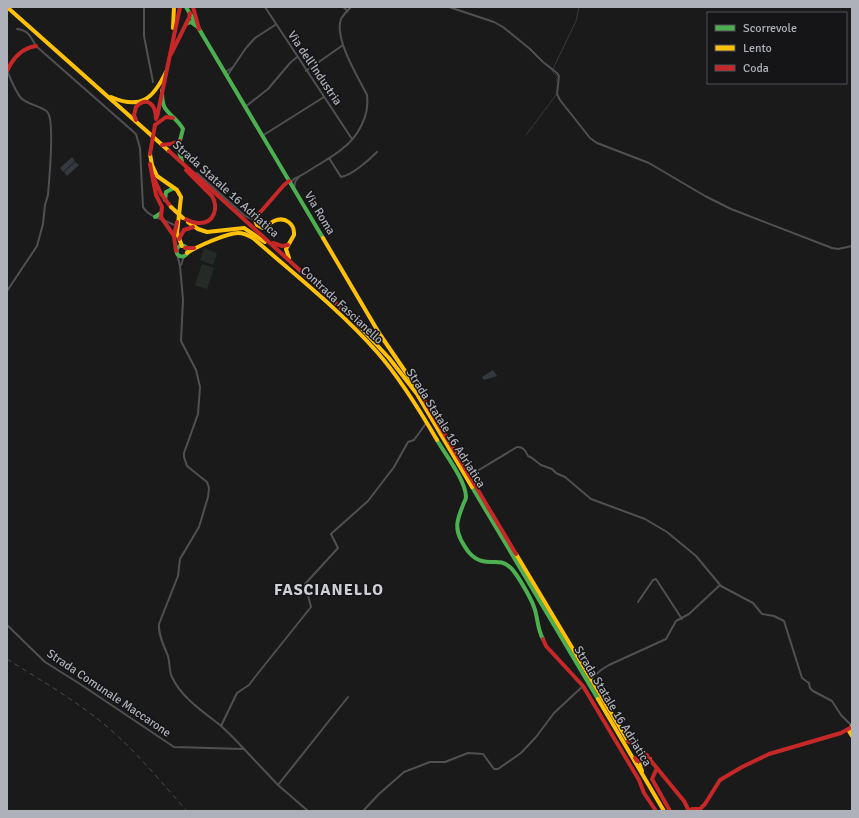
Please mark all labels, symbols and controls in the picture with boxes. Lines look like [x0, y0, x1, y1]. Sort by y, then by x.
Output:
legend [707, 12, 847, 84]
text: Scorrevole [743, 21, 797, 36]
street label: Via dell'Industria [284, 28, 345, 108]
text: Lento [743, 41, 772, 56]
text: Coda [743, 61, 769, 76]
street label: Strada Statale 16 Adriatica [169, 138, 282, 241]
street label: Via Roma [301, 189, 338, 238]
street label: Contrada Fascianello [297, 263, 386, 348]
street label: Strada Statale 16 Adriatica [403, 366, 488, 491]
district label: FASCIANELLO [274, 580, 384, 600]
street label: Strada Statale 16 Adriatica [571, 643, 654, 769]
street label: Strada Comunale Maccarone [44, 646, 174, 741]

